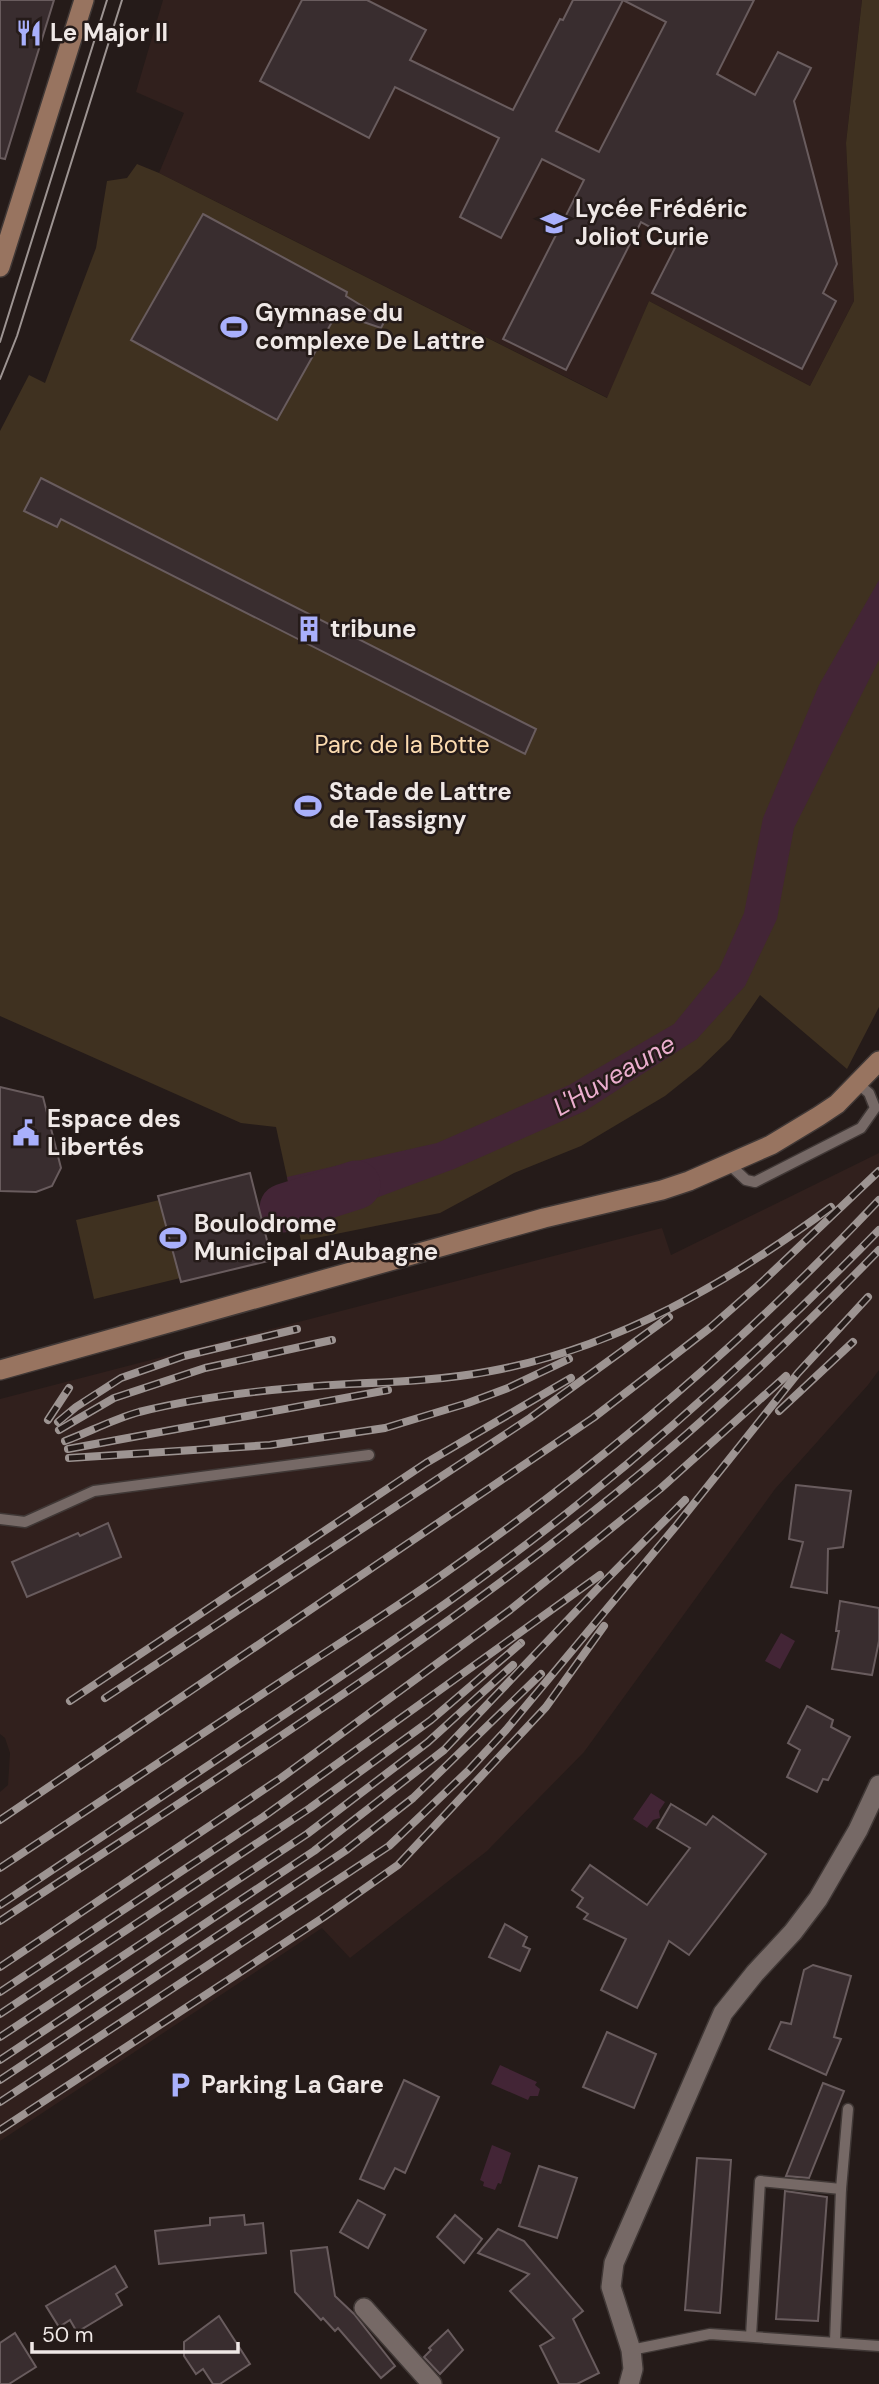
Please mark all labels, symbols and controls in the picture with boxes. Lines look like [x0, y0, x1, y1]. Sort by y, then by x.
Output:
place label: Le Major II [50, 17, 168, 48]
restaurant icon: Le Major II [14, 18, 44, 48]
place label: Lycée Frédéric Joliot Curie [575, 193, 748, 252]
school or university icon: Lycée Frédéric Joliot Curie [539, 208, 569, 238]
place label: Gymnase du complexe De Lattre [255, 297, 485, 356]
sports icon: Gymnase du complexe De Lattre [219, 312, 249, 342]
place label: tribune [330, 613, 417, 644]
building icon: tribune [294, 614, 324, 644]
park label: Parc de la Botte [314, 729, 490, 760]
place label: Stade de Lattre de Tassigny [329, 776, 512, 835]
sports icon: Stade de Lattre de Tassigny [293, 791, 323, 821]
water label: L'Huveaune [547, 1026, 681, 1124]
place label: Espace des Libertés [47, 1103, 181, 1162]
public building icon: Espace des Libertés [11, 1118, 41, 1148]
place label: Boulodrome Municipal d'Aubagne [194, 1208, 438, 1267]
sports icon: Boulodrome Municipal d'Aubagne [158, 1223, 188, 1253]
place label: Parking La Gare [201, 2069, 384, 2100]
parking icon: Parking La Gare [165, 2070, 195, 2100]
scale bar [32, 2310, 238, 2354]
text: 50 m [42, 2321, 93, 2349]

